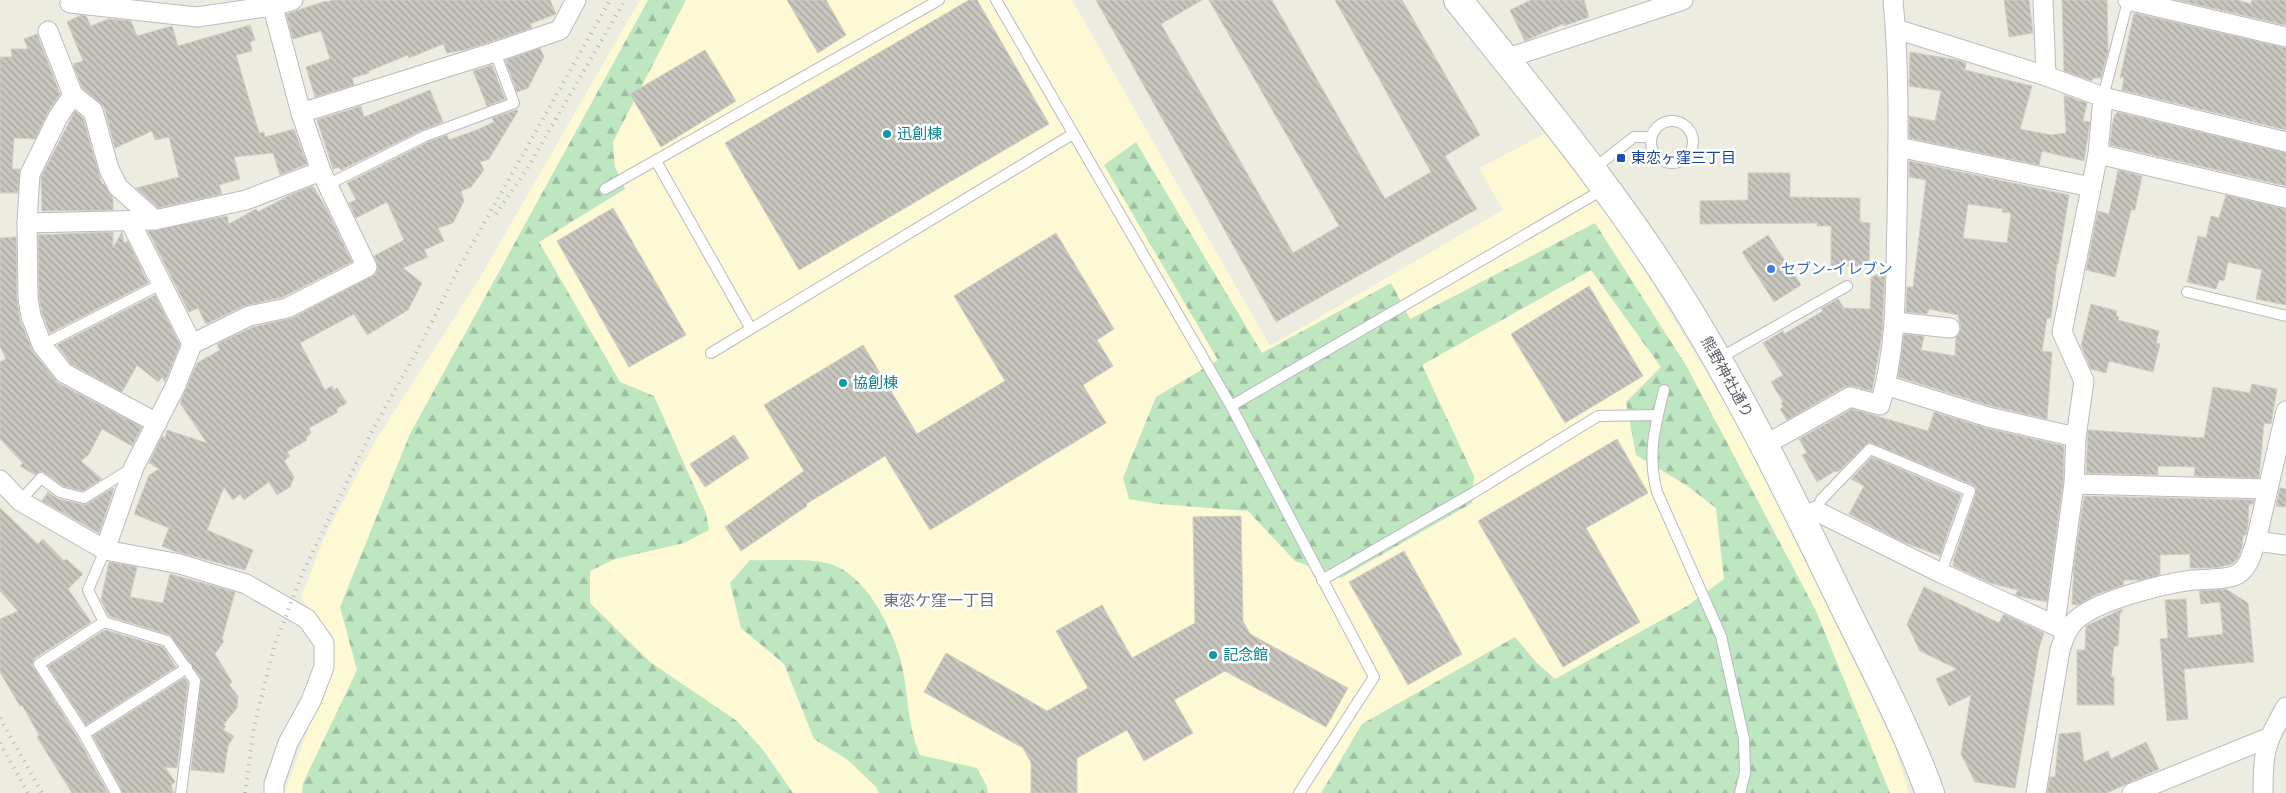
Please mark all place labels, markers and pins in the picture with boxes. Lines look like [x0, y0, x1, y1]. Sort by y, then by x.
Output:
place label: 迅創棟 [897, 124, 942, 143]
marker: 迅創棟 [881, 128, 893, 140]
place label: 東恋ヶ窪三丁目 [1631, 148, 1736, 167]
marker: 東恋ヶ窪三丁目 [1615, 152, 1627, 164]
place label: セブン-イレブン [1781, 259, 1892, 278]
marker: セブン-イレブン [1765, 263, 1777, 275]
place label: 協創棟 [853, 373, 898, 392]
marker: 協創棟 [837, 377, 849, 389]
place label: 記念館 [1223, 645, 1268, 664]
marker: 記念館 [1207, 649, 1219, 661]

